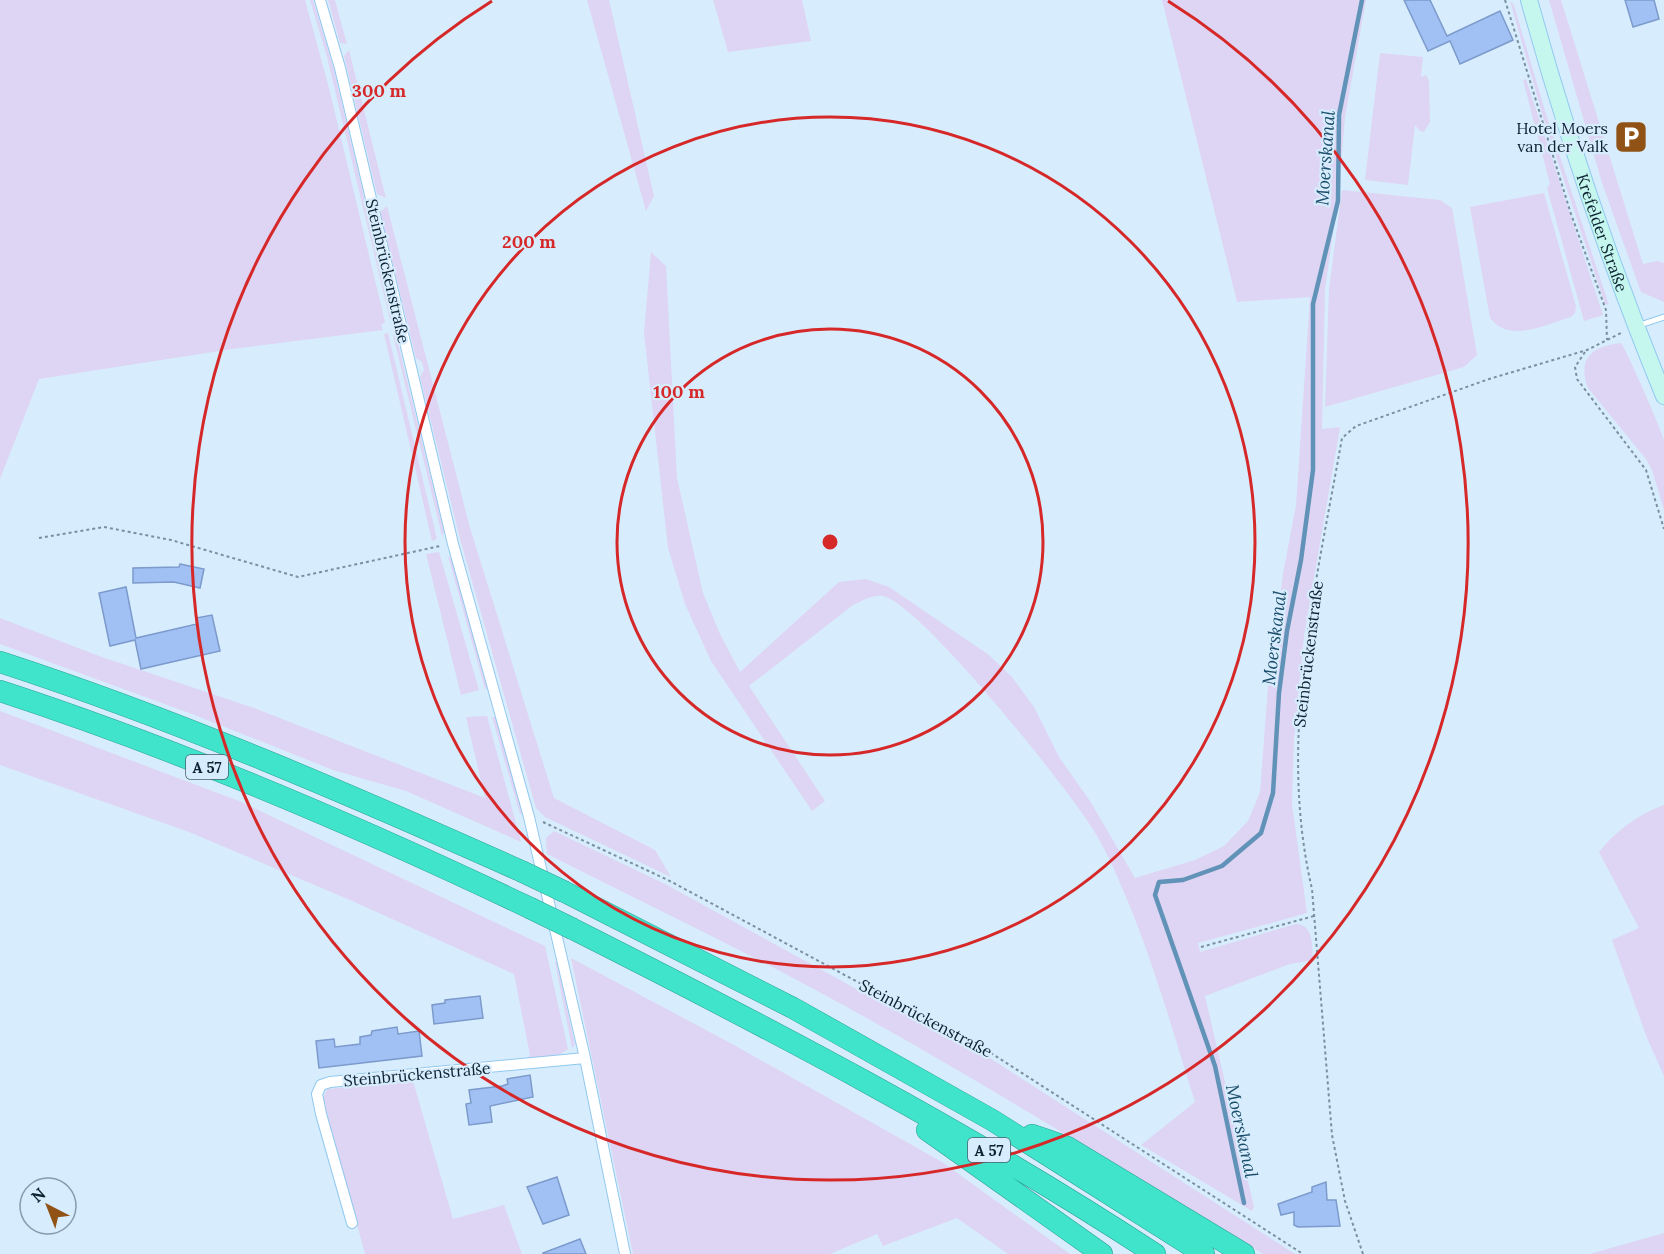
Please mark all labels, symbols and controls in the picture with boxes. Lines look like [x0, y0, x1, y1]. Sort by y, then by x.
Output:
text: 300 m [352, 79, 407, 102]
water label: Moerskanal [1310, 110, 1340, 206]
place label: Hotel Moers van der Valk [1516, 118, 1608, 156]
parking icon: Hotel Moers van der Valk [1613, 119, 1649, 155]
street label: Krefelder Straße [1572, 171, 1632, 295]
street label: Steinbrückenstraße [362, 197, 414, 345]
text: 200 m [502, 230, 556, 253]
text: 100 m [653, 380, 705, 403]
centre of rings [820, 532, 840, 552]
street label: Steinbrückenstraße [1289, 579, 1327, 728]
water label: Moerskanal [1257, 589, 1291, 687]
road number: A 57 [186, 755, 228, 779]
street label: Steinbrückenstraße [856, 975, 996, 1062]
street label: Steinbrückenstraße [343, 1058, 492, 1090]
water label: Moerskanal [1221, 1082, 1263, 1180]
road number: A 57 [968, 1138, 1010, 1162]
north arrow [18, 1176, 78, 1236]
text: N [27, 1183, 49, 1206]

